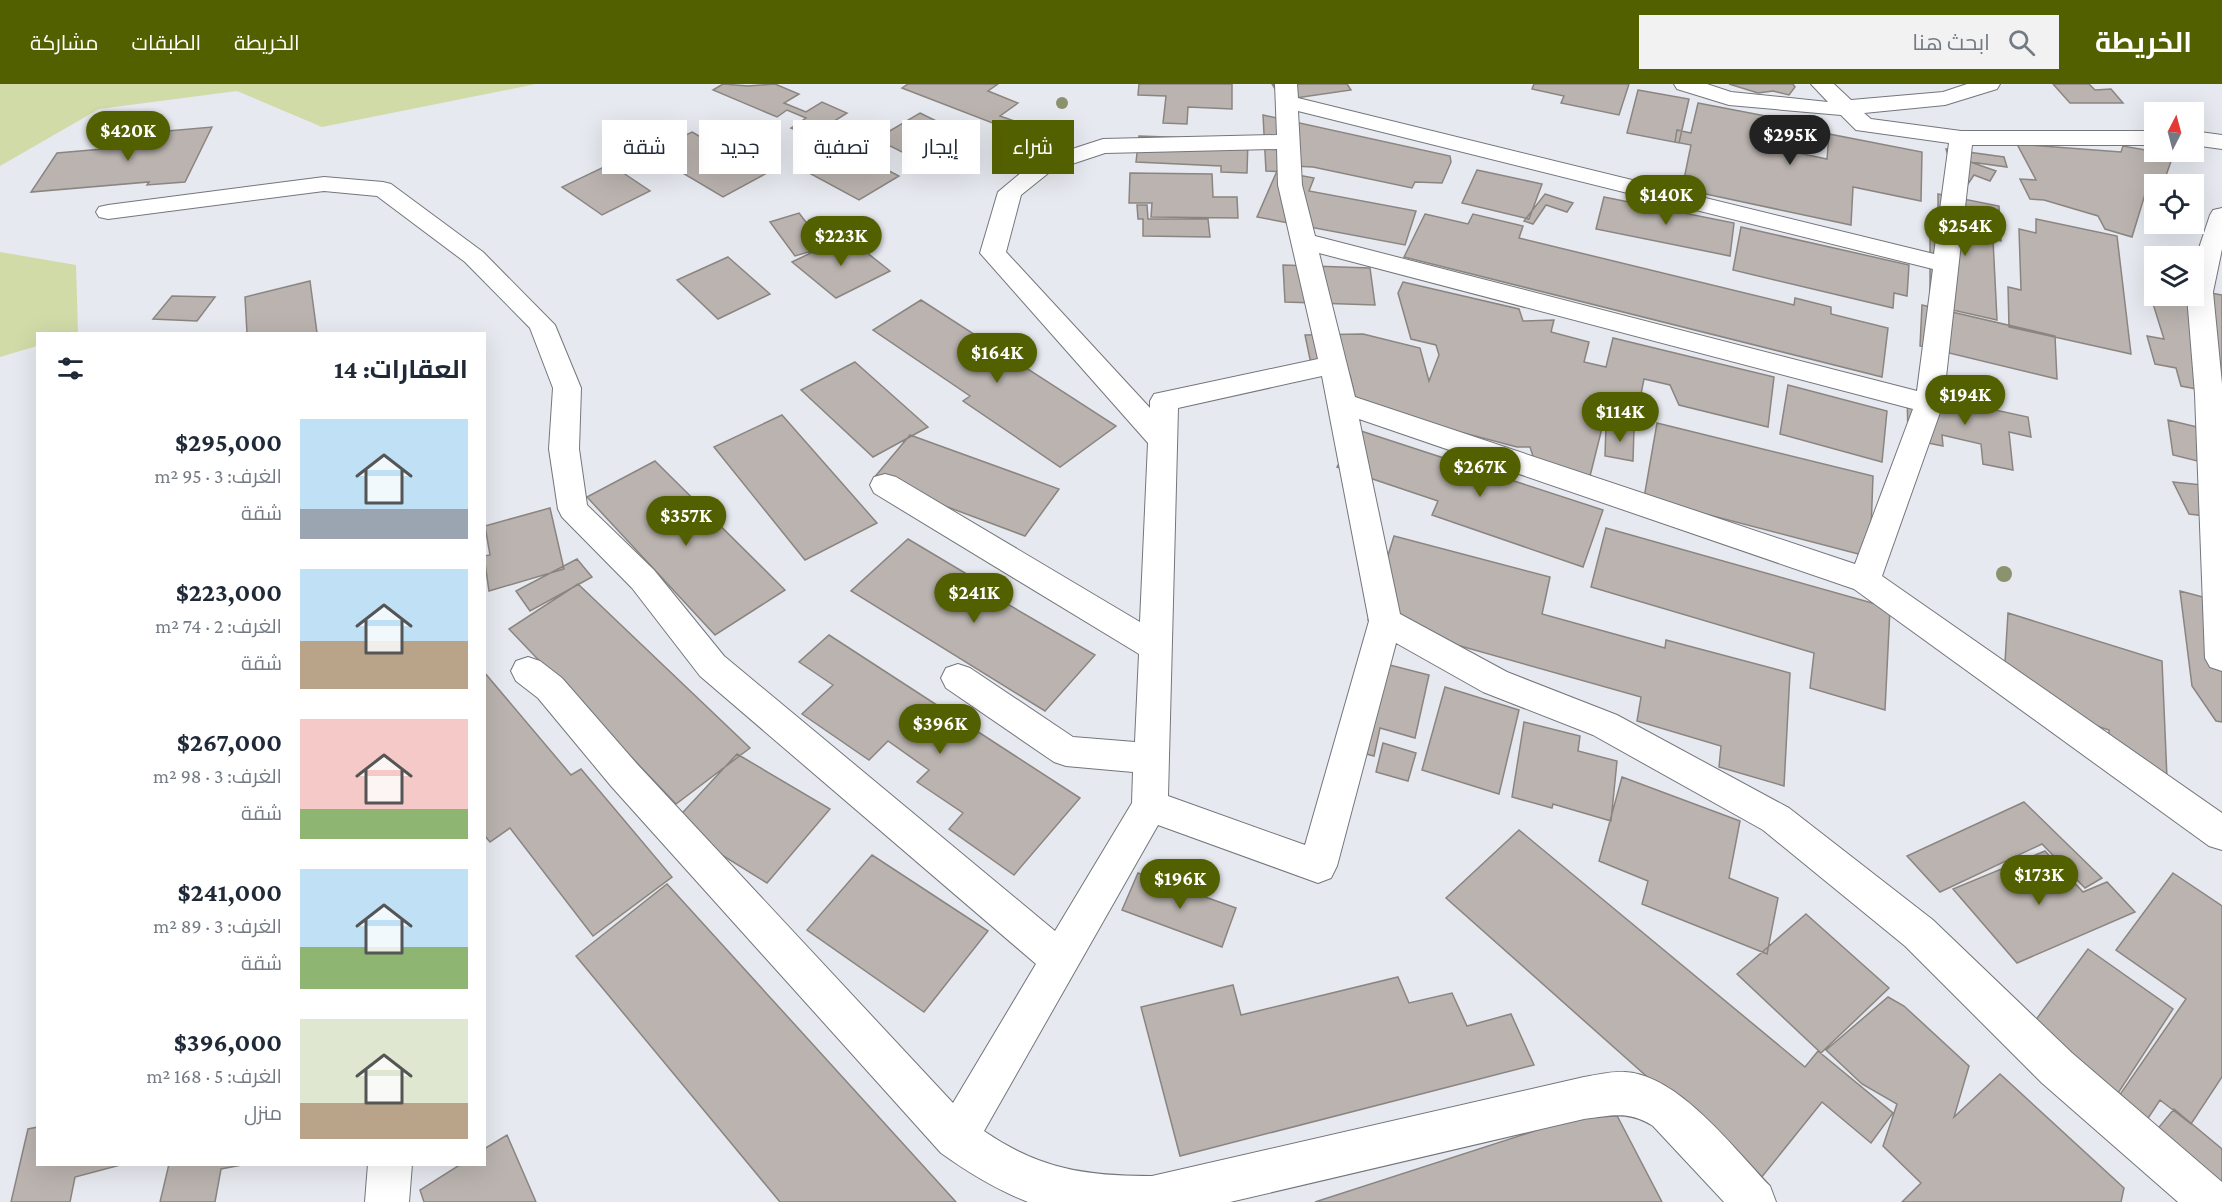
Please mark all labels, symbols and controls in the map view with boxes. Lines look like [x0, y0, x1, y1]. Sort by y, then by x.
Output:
search box [1639, 15, 2059, 69]
icon: search [2005, 26, 2038, 59]
text: الخريطة [2095, 27, 2192, 58]
text: ابحث هنا [1912, 30, 1990, 55]
text: مشاركة [30, 31, 99, 55]
text: الطبقات [132, 31, 201, 55]
text: الخريطة [234, 31, 300, 55]
north arrow [2144, 102, 2204, 162]
map controls [2144, 102, 2204, 306]
pin: $420K [86, 111, 170, 162]
pin: $295K [1748, 115, 1832, 166]
text: $420K [100, 119, 156, 141]
chip: شقة [602, 120, 687, 174]
chip: جديد [699, 120, 781, 174]
chip: تصفية [793, 120, 890, 174]
chip: إيجار [902, 120, 980, 174]
chip: شراء [992, 120, 1074, 174]
text: $295K [1763, 123, 1817, 145]
button: locate [2144, 174, 2204, 234]
pin: $140K [1624, 175, 1708, 226]
text: $140K [1639, 183, 1693, 205]
pin: $254K [1923, 206, 2007, 257]
text: $254K [1938, 214, 1992, 236]
pin: $223K [799, 216, 883, 267]
text: $223K [815, 224, 867, 246]
button: layers [2144, 246, 2204, 306]
pin: $164K [955, 333, 1039, 384]
text: $164K [971, 341, 1023, 363]
icon: filters [54, 352, 87, 385]
text: العقارات: 14 [334, 355, 468, 384]
pin: $194K [1923, 375, 2007, 426]
text: $194K [1939, 383, 1991, 405]
pin: $114K [1578, 392, 1662, 443]
text: $114K [1596, 400, 1644, 422]
text: $295,000 [175, 428, 282, 457]
icon: home [348, 443, 420, 515]
pin: $267K [1438, 447, 1522, 498]
text: $267K [1454, 455, 1506, 477]
text: الغرف: 3 · 95 m² [155, 465, 282, 487]
pin: $357K [644, 496, 728, 547]
text: شقة [241, 502, 282, 524]
text: $357K [660, 504, 712, 526]
pin: $241K [932, 573, 1016, 624]
text: $223,000 [176, 578, 282, 607]
text: $241K [948, 581, 1000, 603]
icon: home [348, 593, 420, 665]
text: الغرف: 2 · 74 m² [155, 615, 282, 637]
text: شقة [241, 652, 282, 674]
pin: $396K [898, 704, 982, 755]
text: $396K [913, 712, 967, 734]
text: $267,000 [177, 728, 282, 757]
icon: home [348, 743, 420, 815]
text: الغرف: 3 · 98 m² [153, 765, 282, 787]
text: شقة [241, 802, 282, 824]
pin: $173K [1997, 855, 2081, 906]
pin: $196K [1138, 859, 1222, 910]
text: $173K [2014, 863, 2064, 885]
text: $196K [1154, 867, 1206, 889]
text: $241,000 [178, 878, 282, 907]
icon: home [348, 893, 420, 965]
text: الغرف: 3 · 89 m² [153, 915, 282, 937]
text: شقة [241, 952, 282, 974]
text: $396,000 [174, 1028, 282, 1057]
icon: home [348, 1043, 420, 1115]
text: الغرف: 5 · 168 m² [146, 1065, 282, 1087]
text: منزل [244, 1102, 282, 1124]

